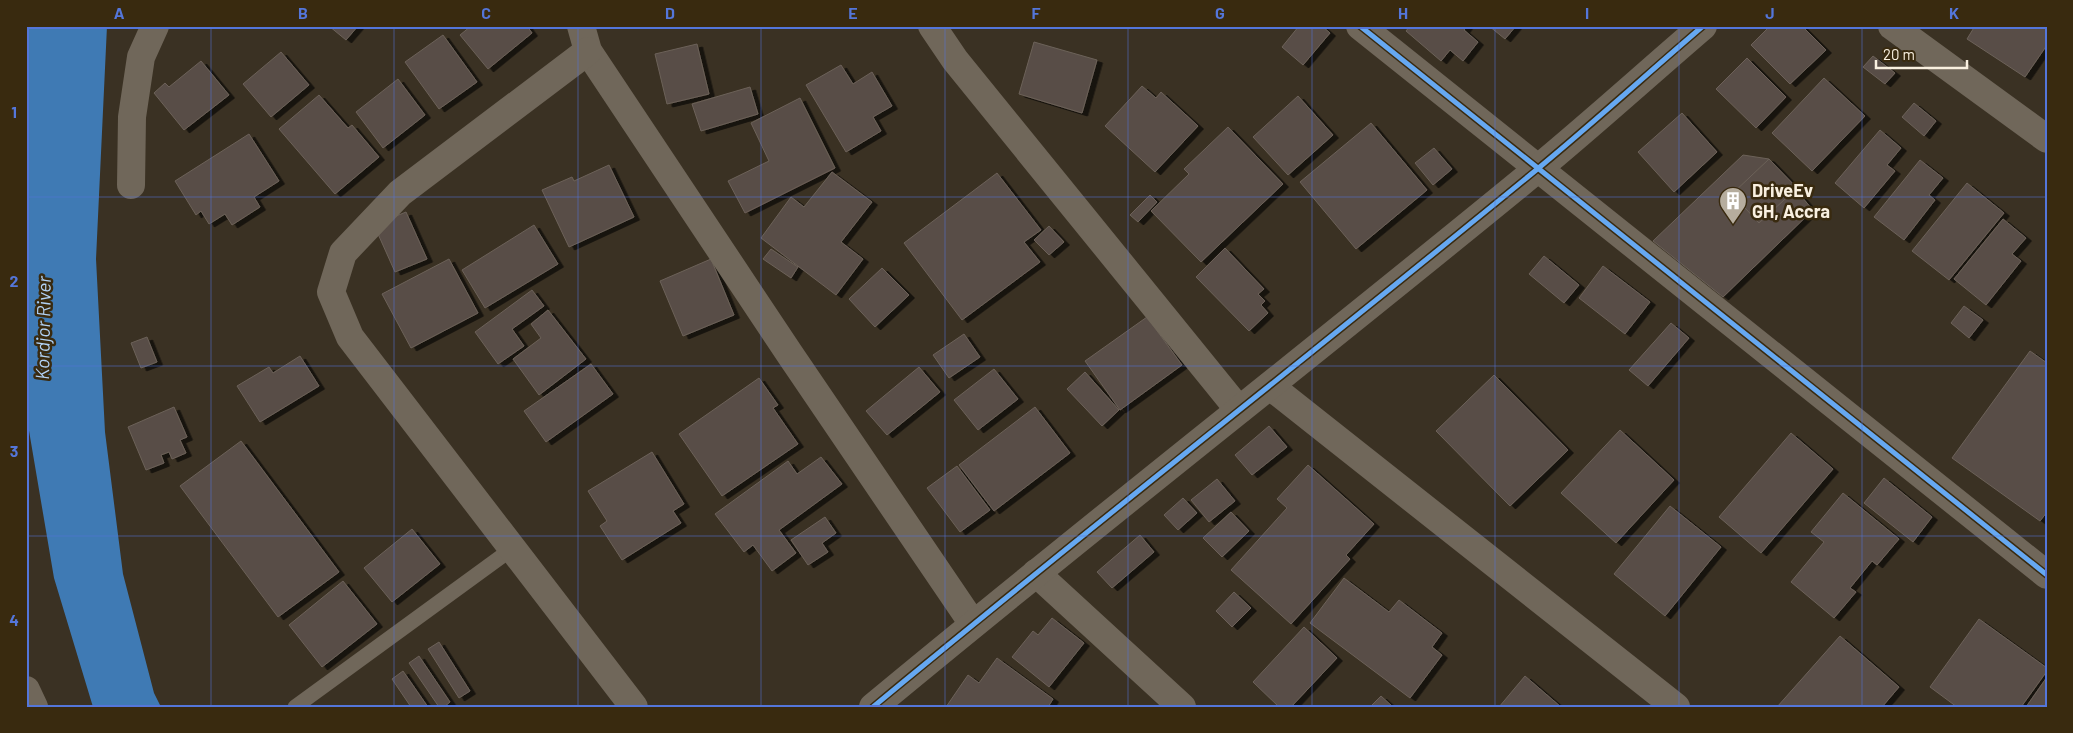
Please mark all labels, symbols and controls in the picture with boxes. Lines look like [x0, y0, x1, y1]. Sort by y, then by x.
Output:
text: A [114, 3, 125, 22]
text: B [298, 3, 308, 22]
text: C [481, 3, 491, 22]
text: D [665, 3, 675, 22]
text: E [848, 3, 858, 22]
text: F [1032, 3, 1041, 22]
text: G [1215, 3, 1225, 22]
text: H [1398, 3, 1408, 22]
text: I [1585, 3, 1589, 22]
text: J [1765, 3, 1775, 22]
text: K [1949, 3, 1959, 22]
scale bar [1876, 38, 1967, 70]
text: 20 m [1883, 45, 1915, 63]
text: 1 [11, 102, 17, 121]
place label: DriveEv GH, Accra [1752, 179, 1830, 222]
building icon: DriveEv GH, Accra [1718, 186, 1748, 225]
text: 2 [10, 271, 19, 290]
water label: Kordjor River [30, 275, 55, 380]
text: 3 [10, 441, 18, 460]
text: 4 [9, 610, 19, 629]

